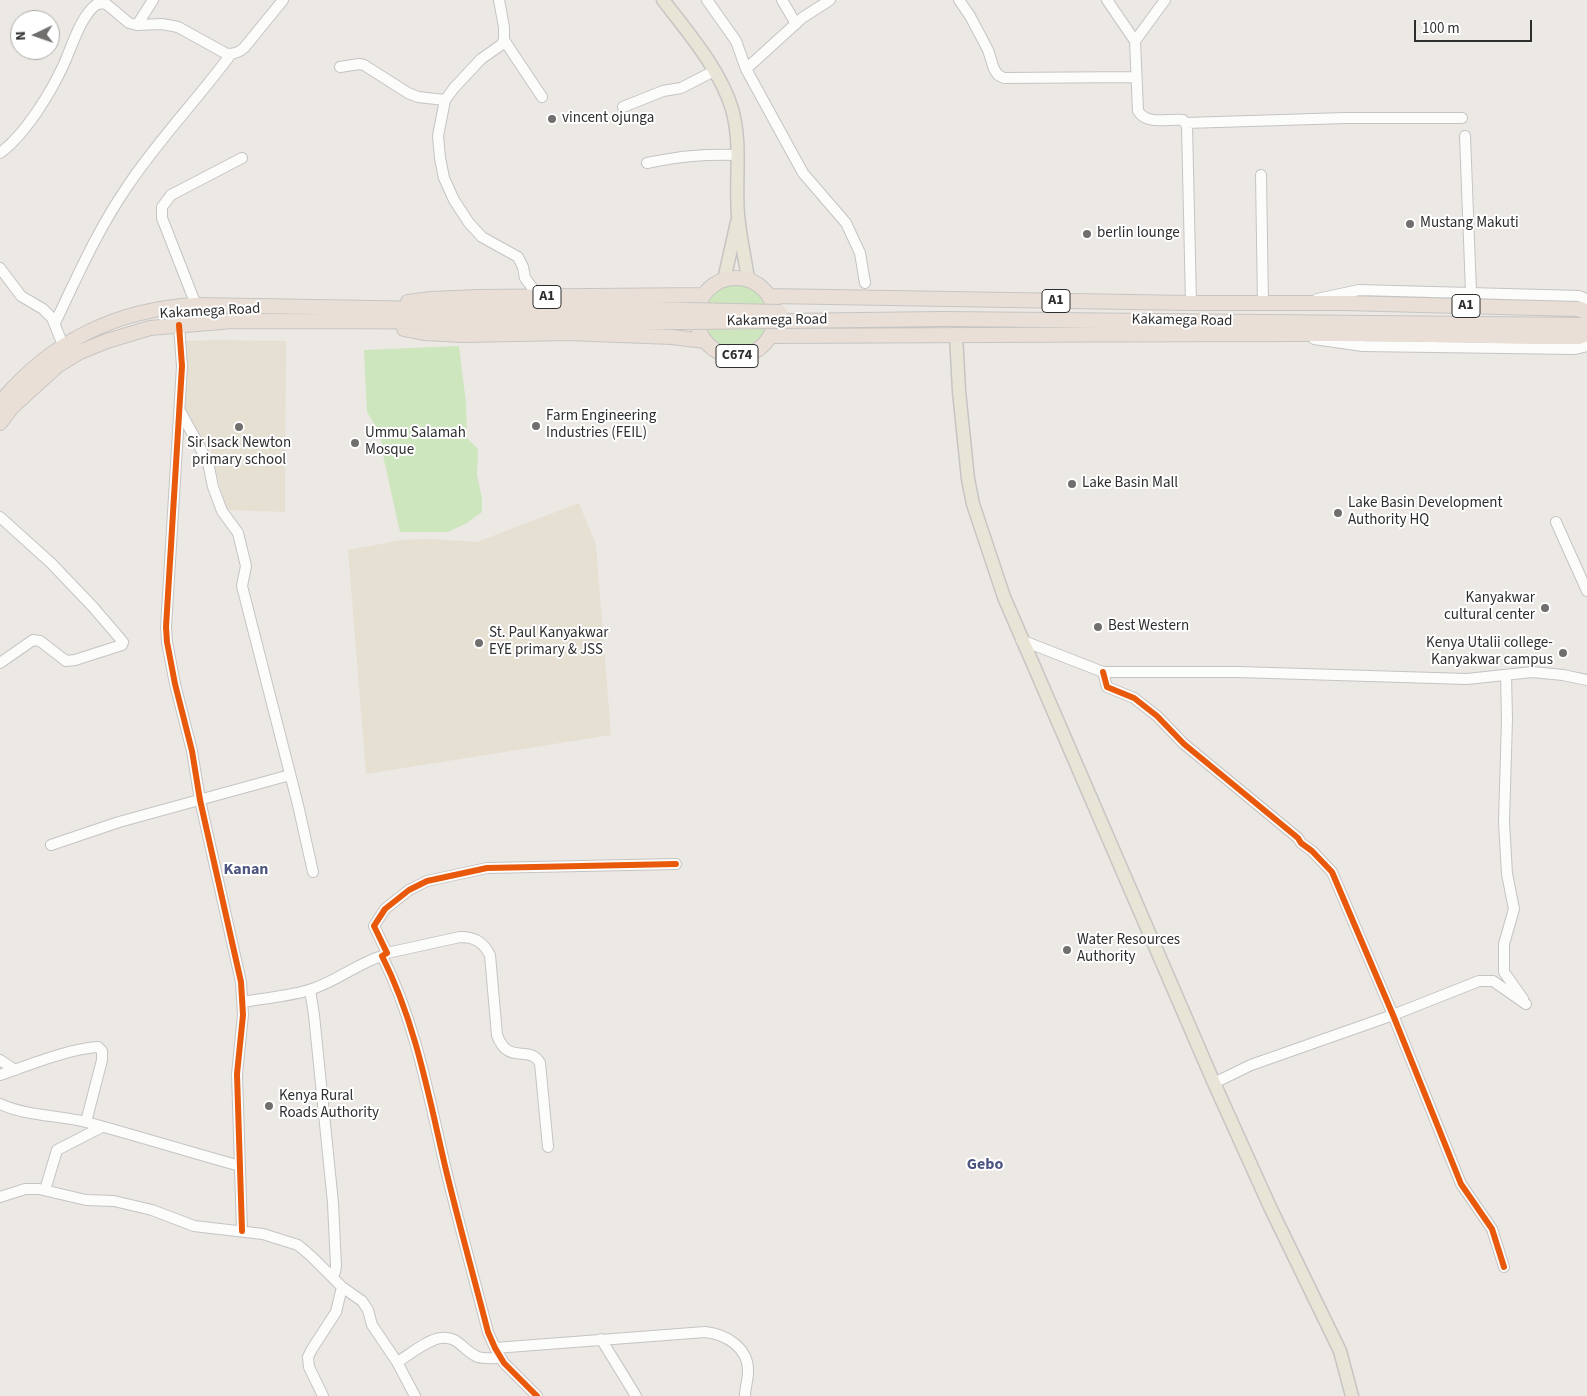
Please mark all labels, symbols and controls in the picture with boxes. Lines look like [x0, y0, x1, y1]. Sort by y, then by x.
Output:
north arrow [10, 10, 60, 60]
scale bar [1417, 10, 1534, 42]
text: 100 m [1422, 18, 1460, 39]
text: N [11, 31, 31, 41]
place label: vincent ojunga [562, 110, 654, 128]
marker: vincent ojunga [546, 113, 558, 125]
place label: Mustang Makuti [1420, 215, 1519, 233]
marker: Mustang Makuti [1404, 218, 1416, 230]
place label: berlin lounge [1097, 225, 1180, 243]
marker: berlin lounge [1081, 228, 1093, 240]
road number: A1 [533, 286, 561, 308]
road number: A1 [1042, 290, 1070, 312]
road number: A1 [1452, 294, 1480, 318]
street label: Kakamega Road [159, 300, 261, 324]
street label: Kakamega Road [726, 311, 828, 331]
street label: Kakamega Road [1131, 311, 1233, 331]
road number: C674 [716, 344, 758, 368]
place label: Farm Engineering Industries (FEIL) [546, 408, 656, 443]
marker: Farm Engineering Industries (FEIL) [530, 420, 542, 432]
marker: Sir Isack Newton primary school [233, 421, 245, 433]
place label: Ummu Salamah Mosque [365, 425, 466, 460]
place label: Sir Isack Newton primary school [187, 435, 291, 470]
marker: Ummu Salamah Mosque [349, 437, 361, 449]
place label: Lake Basin Mall [1082, 475, 1178, 493]
marker: Lake Basin Mall [1066, 478, 1078, 490]
place label: Lake Basin Development Authority HQ [1348, 495, 1503, 530]
marker: Lake Basin Development Authority HQ [1332, 507, 1344, 519]
place label: Kanyakwar cultural center [1444, 590, 1535, 625]
marker: Kanyakwar cultural center [1539, 602, 1551, 614]
place label: Best Western [1108, 618, 1189, 636]
marker: Best Western [1092, 621, 1104, 633]
place label: St. Paul Kanyakwar EYE primary & JSS [489, 625, 608, 660]
place label: Kenya Utalii college- Kanyakwar campus [1426, 635, 1553, 670]
marker: St. Paul Kanyakwar EYE primary & JSS [473, 637, 485, 649]
marker: Kenya Utalii college- Kanyakwar campus [1557, 647, 1569, 659]
district label: Kanan [224, 860, 268, 880]
place label: Water Resources Authority [1077, 932, 1180, 967]
marker: Water Resources Authority [1061, 944, 1073, 956]
place label: Kenya Rural Roads Authority [279, 1088, 379, 1123]
marker: Kenya Rural Roads Authority [263, 1100, 275, 1112]
district label: Gebo [967, 1155, 1003, 1175]

